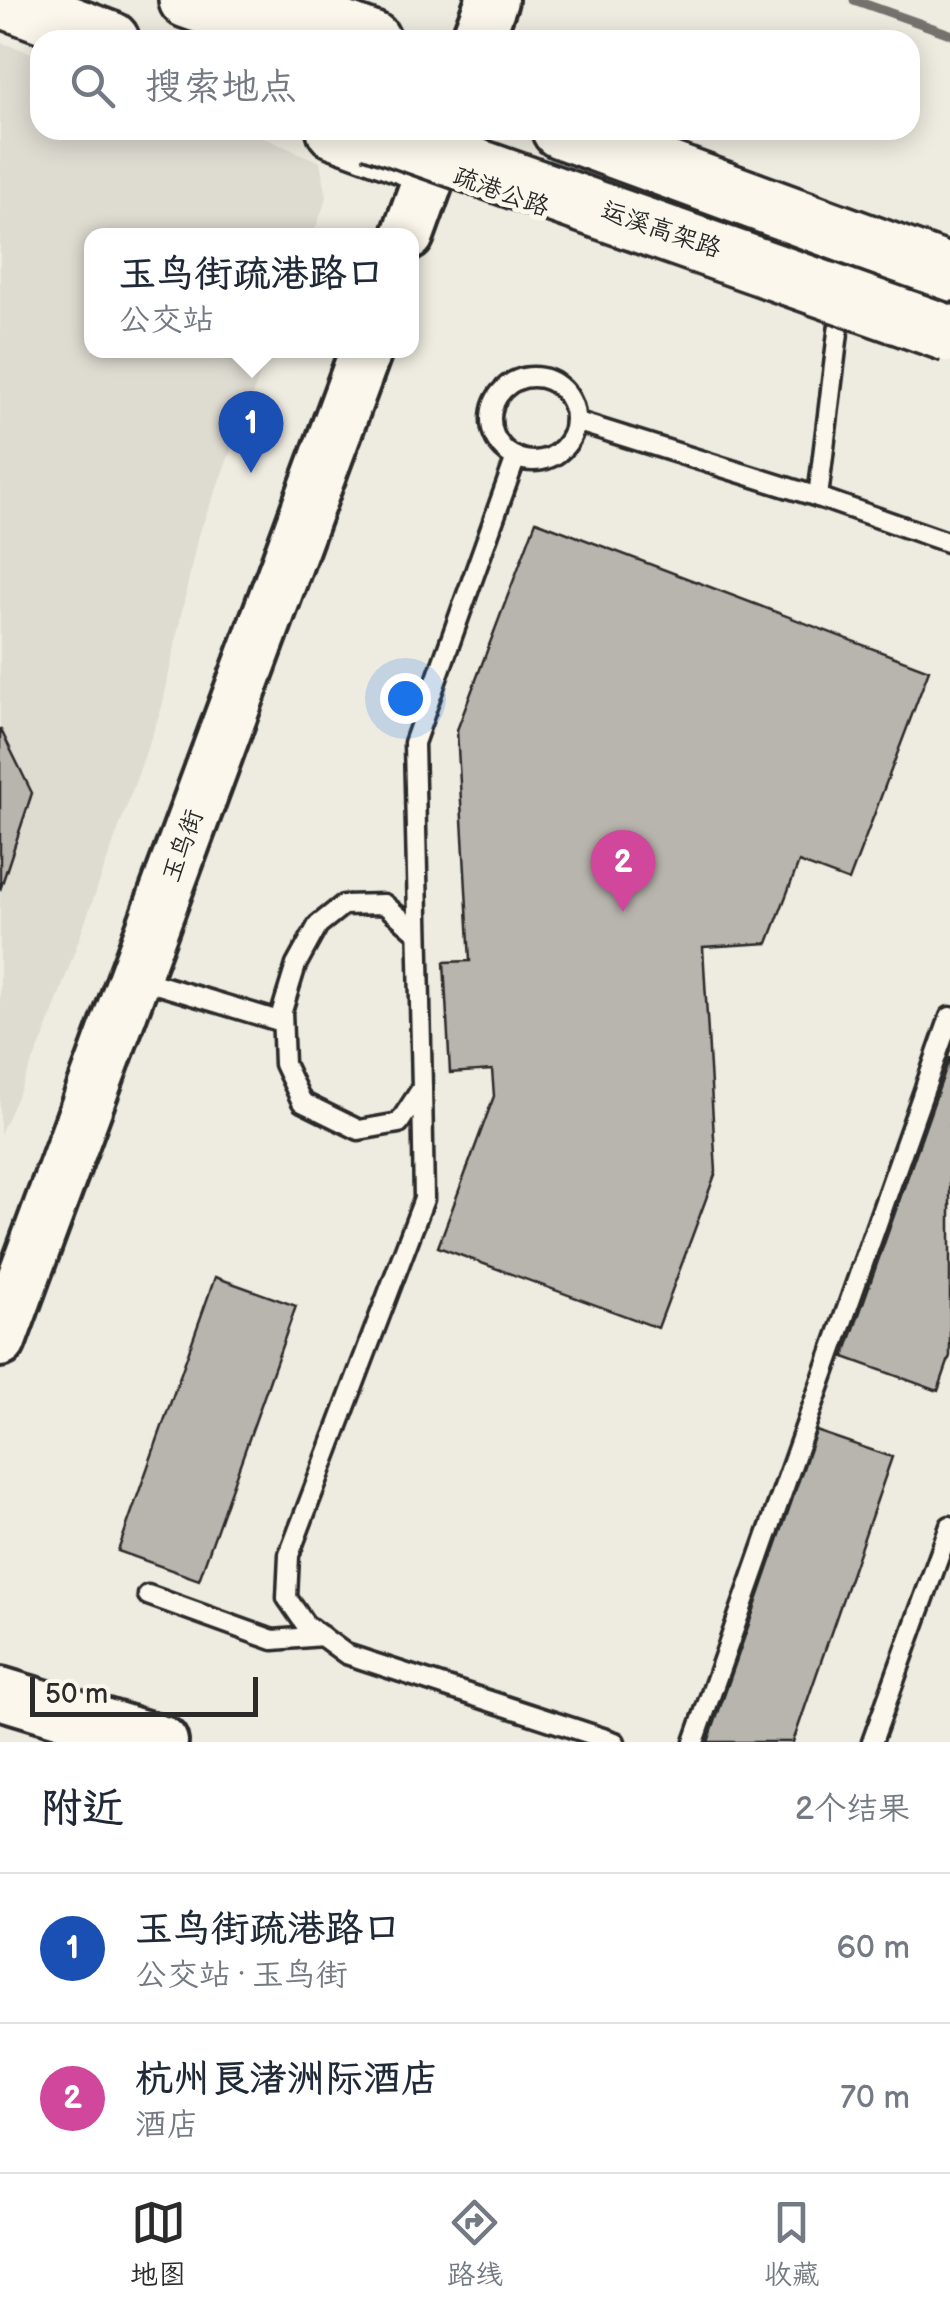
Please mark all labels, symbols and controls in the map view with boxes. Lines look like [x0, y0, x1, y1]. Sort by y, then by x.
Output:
search box [30, 30, 920, 140]
icon: search [65, 58, 120, 113]
text: 搜索地点 [145, 65, 297, 110]
street label: 疏港公路 [449, 160, 553, 224]
street label: 运溪高架路 [597, 195, 725, 265]
popup [84, 228, 419, 358]
text: 玉鸟街疏港路口 [118, 252, 385, 297]
text: 公交站 [118, 301, 215, 340]
pin: 1 [218, 390, 284, 473]
your location [380, 673, 431, 724]
street label: 玉鸟街 [156, 805, 210, 887]
pin: 2 [590, 830, 656, 912]
scale bar [30, 1672, 258, 1716]
text: 50 m [45, 1678, 108, 1711]
text: 附近 [40, 1784, 124, 1835]
text: 2个结果 [795, 1790, 910, 1829]
text: 玉鸟街疏港路口 [135, 1907, 401, 1952]
text: 1 [66, 1929, 79, 1968]
text: 60 m [837, 1929, 910, 1968]
text: 公交站 · 玉鸟街 [135, 1956, 348, 1995]
text: 杭州良渚洲际酒店 [135, 2057, 439, 2102]
text: 2 [63, 2079, 82, 2118]
text: 70 m [840, 2079, 910, 2118]
text: 酒店 [135, 2106, 199, 2145]
tab: 地图 [130, 2195, 186, 2292]
tab: 路线 [447, 2195, 503, 2292]
tab: 收藏 [764, 2195, 820, 2292]

